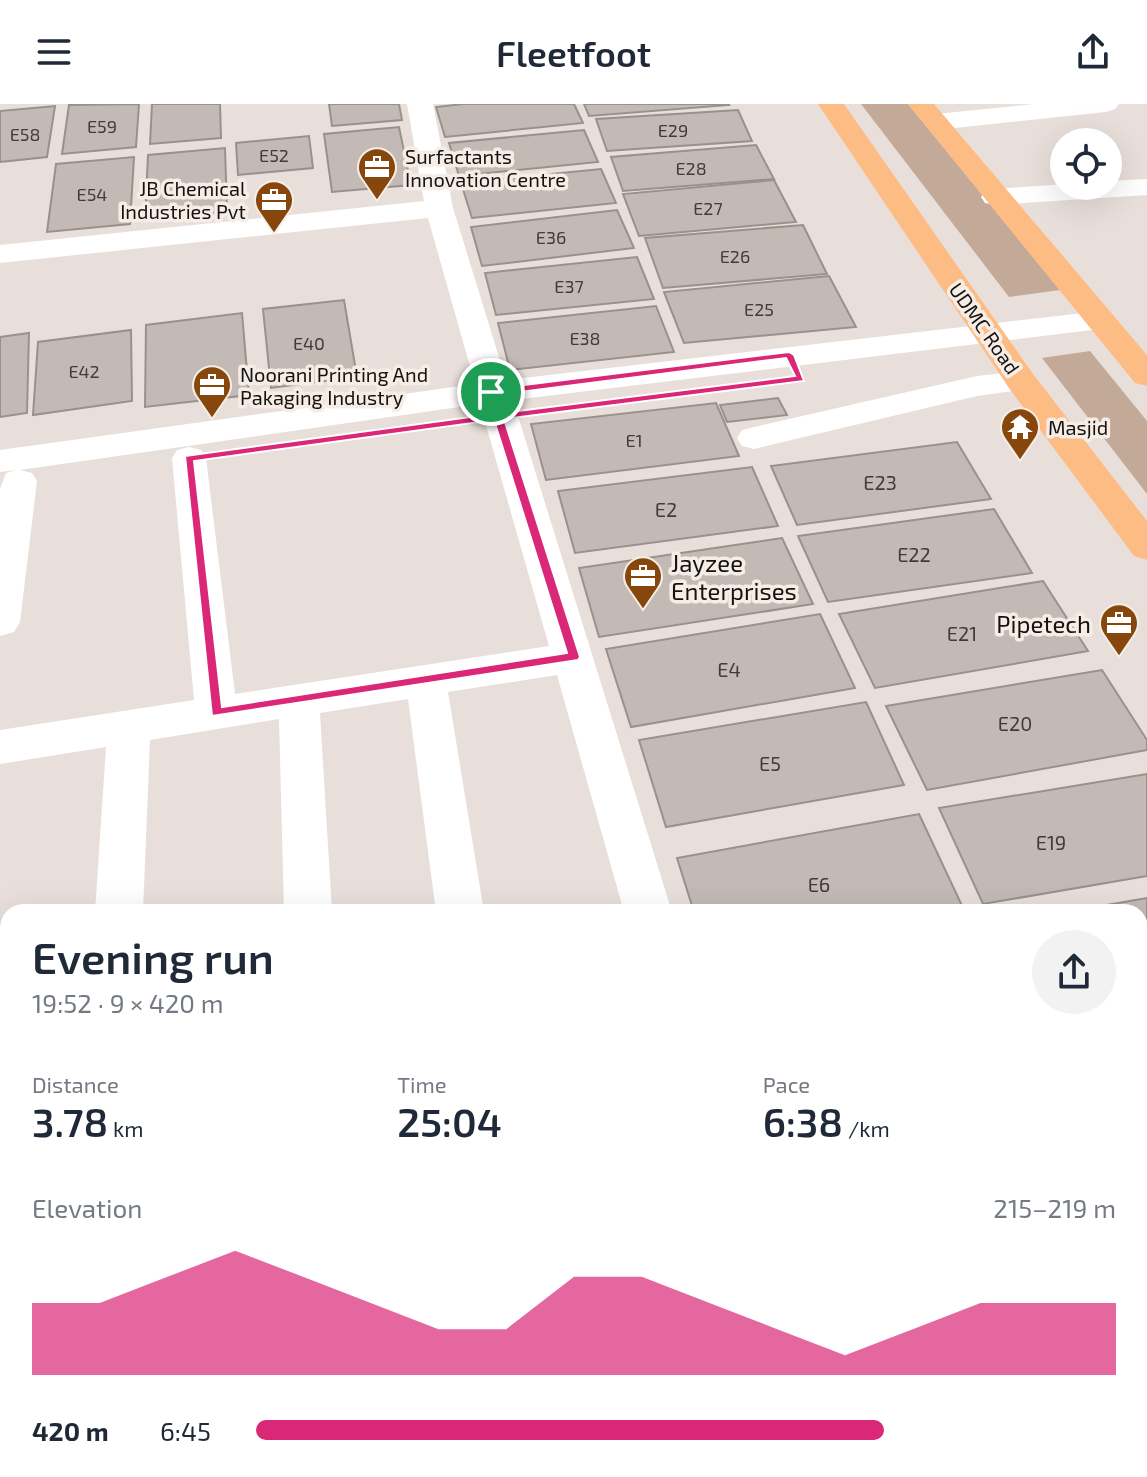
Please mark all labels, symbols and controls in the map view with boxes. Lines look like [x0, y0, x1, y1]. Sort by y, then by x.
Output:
icon: menu [32, 30, 76, 74]
icon: share [1071, 30, 1115, 74]
text: Fleetfoot [496, 31, 651, 74]
house number: E59 [87, 115, 117, 137]
house number: E29 [658, 119, 688, 141]
house number: E58 [10, 123, 40, 145]
map controls [1050, 128, 1122, 200]
button: locate [1050, 128, 1122, 200]
house number: E52 [259, 144, 289, 166]
place label: Surfactants Innovation Centre [405, 144, 566, 191]
office icon: Surfactants Innovation Centre [356, 146, 398, 201]
house number: E28 [675, 157, 707, 179]
place label: JB Chemical Industries Pvt [120, 176, 246, 223]
office icon: JB Chemical Industries Pvt [253, 179, 295, 234]
house number: E54 [77, 183, 107, 205]
house number: E27 [693, 197, 723, 219]
house number: E36 [536, 226, 566, 248]
house number: E26 [720, 245, 750, 267]
house number: E37 [554, 275, 584, 297]
street label: UDMC Road [945, 278, 1025, 378]
house number: E25 [744, 298, 774, 320]
house number: E38 [569, 327, 601, 349]
house number: E40 [293, 332, 325, 354]
pin [457, 358, 525, 426]
house number: E42 [68, 360, 100, 382]
place label: Noorani Printing And Pakaging Industry [240, 362, 428, 409]
office icon: Noorani Printing And Pakaging Industry [191, 364, 233, 419]
icon: arrive [469, 370, 513, 414]
temple icon: Masjid [999, 406, 1041, 461]
place label: Masjid [1048, 415, 1108, 439]
house number: E1 [625, 429, 643, 451]
house number: E23 [863, 470, 897, 494]
house number: E2 [655, 497, 677, 521]
house number: E22 [897, 542, 931, 566]
place label: Jayzee Enterprises [671, 548, 797, 605]
office icon: Jayzee Enterprises [622, 555, 664, 610]
office icon: Pipetech [1098, 602, 1140, 657]
place label: Pipetech [996, 609, 1091, 638]
house number: E21 [947, 621, 977, 645]
house number: E4 [717, 657, 741, 681]
house number: E20 [998, 711, 1032, 735]
house number: E5 [759, 751, 781, 775]
house number: E19 [1036, 830, 1066, 854]
house number: E6 [808, 872, 830, 896]
text: Evening run [32, 930, 274, 983]
button: share [1032, 930, 1116, 1014]
text: 19:52 · 9 × 420 m [32, 987, 224, 1018]
text: Distance [32, 1071, 119, 1097]
text: Time [397, 1071, 447, 1097]
text: Pace [763, 1071, 810, 1097]
text: 3.78 [32, 1097, 108, 1145]
text: 25:04 [397, 1097, 502, 1145]
text: 6:38 [763, 1097, 843, 1145]
text: km [108, 1115, 144, 1141]
text: /km [843, 1115, 890, 1141]
text: Elevation [32, 1192, 142, 1223]
text: 215–219 m [993, 1192, 1116, 1223]
text: 420 m [32, 1415, 109, 1446]
text: 6:45 [160, 1415, 211, 1446]

